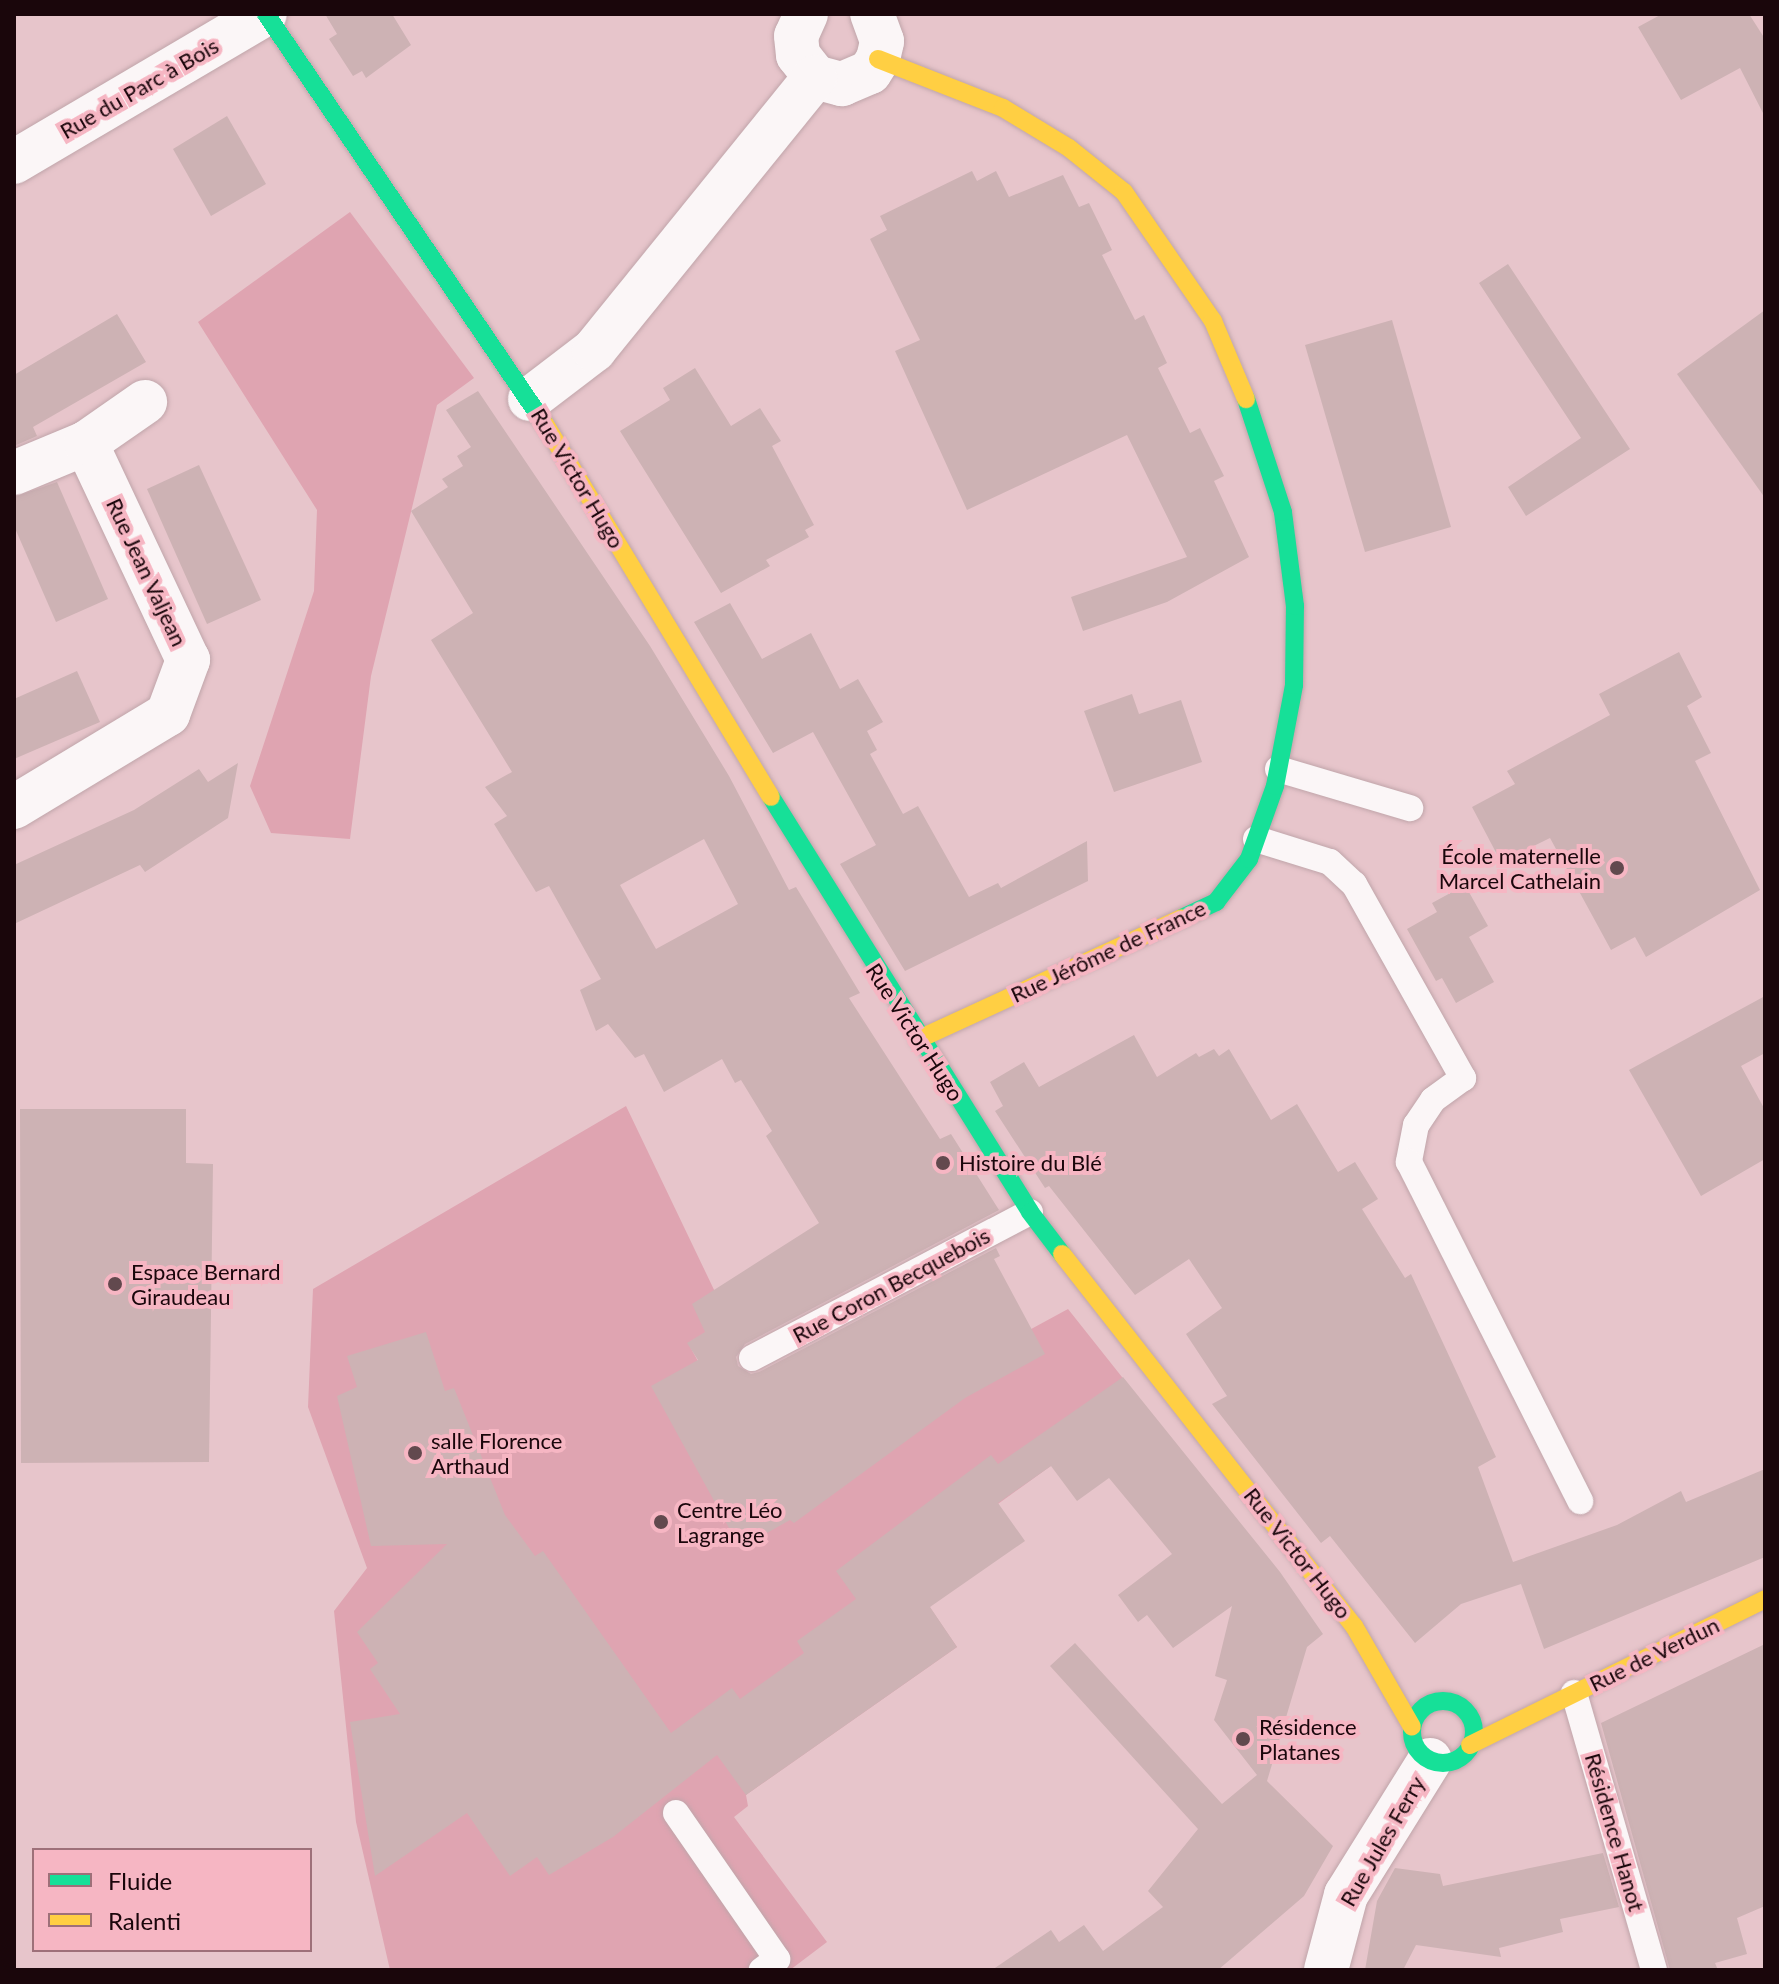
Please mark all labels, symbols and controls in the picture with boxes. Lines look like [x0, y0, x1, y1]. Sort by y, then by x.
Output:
street label: Rue du Parc à Bois [55, 32, 223, 144]
street label: Rue Victor Hugo [525, 403, 631, 553]
street label: Rue Jean Valjean [101, 493, 193, 651]
place label: École maternelle Marcel Cathelain [1439, 842, 1601, 894]
marker: École maternelle Marcel Cathelain [1608, 859, 1626, 877]
street label: Rue Jérôme de France [1006, 894, 1210, 1008]
street label: Rue Victor Hugo [860, 958, 970, 1106]
place label: Histoire du Blé [959, 1150, 1102, 1176]
marker: Histoire du Blé [934, 1154, 952, 1172]
street label: Rue Coron Becquebois [788, 1222, 994, 1348]
place label: Espace Bernard Giraudeau [131, 1258, 281, 1310]
marker: Espace Bernard Giraudeau [106, 1275, 124, 1293]
place label: salle Florence Arthaud [431, 1427, 562, 1478]
marker: salle Florence Arthaud [406, 1444, 424, 1462]
street label: Rue Victor Hugo [1238, 1482, 1358, 1624]
place label: Centre Léo Lagrange [677, 1496, 782, 1548]
marker: Centre Léo Lagrange [652, 1513, 670, 1531]
street label: Rue de Verdun [1585, 1611, 1723, 1697]
place label: Résidence Platanes [1259, 1713, 1357, 1764]
marker: Résidence Platanes [1234, 1730, 1252, 1748]
street label: Résidence Hanot [1580, 1750, 1650, 1914]
street label: Rue Jules Ferry [1334, 1771, 1430, 1911]
legend [32, 1848, 312, 1952]
text: Fluide [108, 1866, 172, 1895]
text: Ralenti [108, 1906, 181, 1935]

